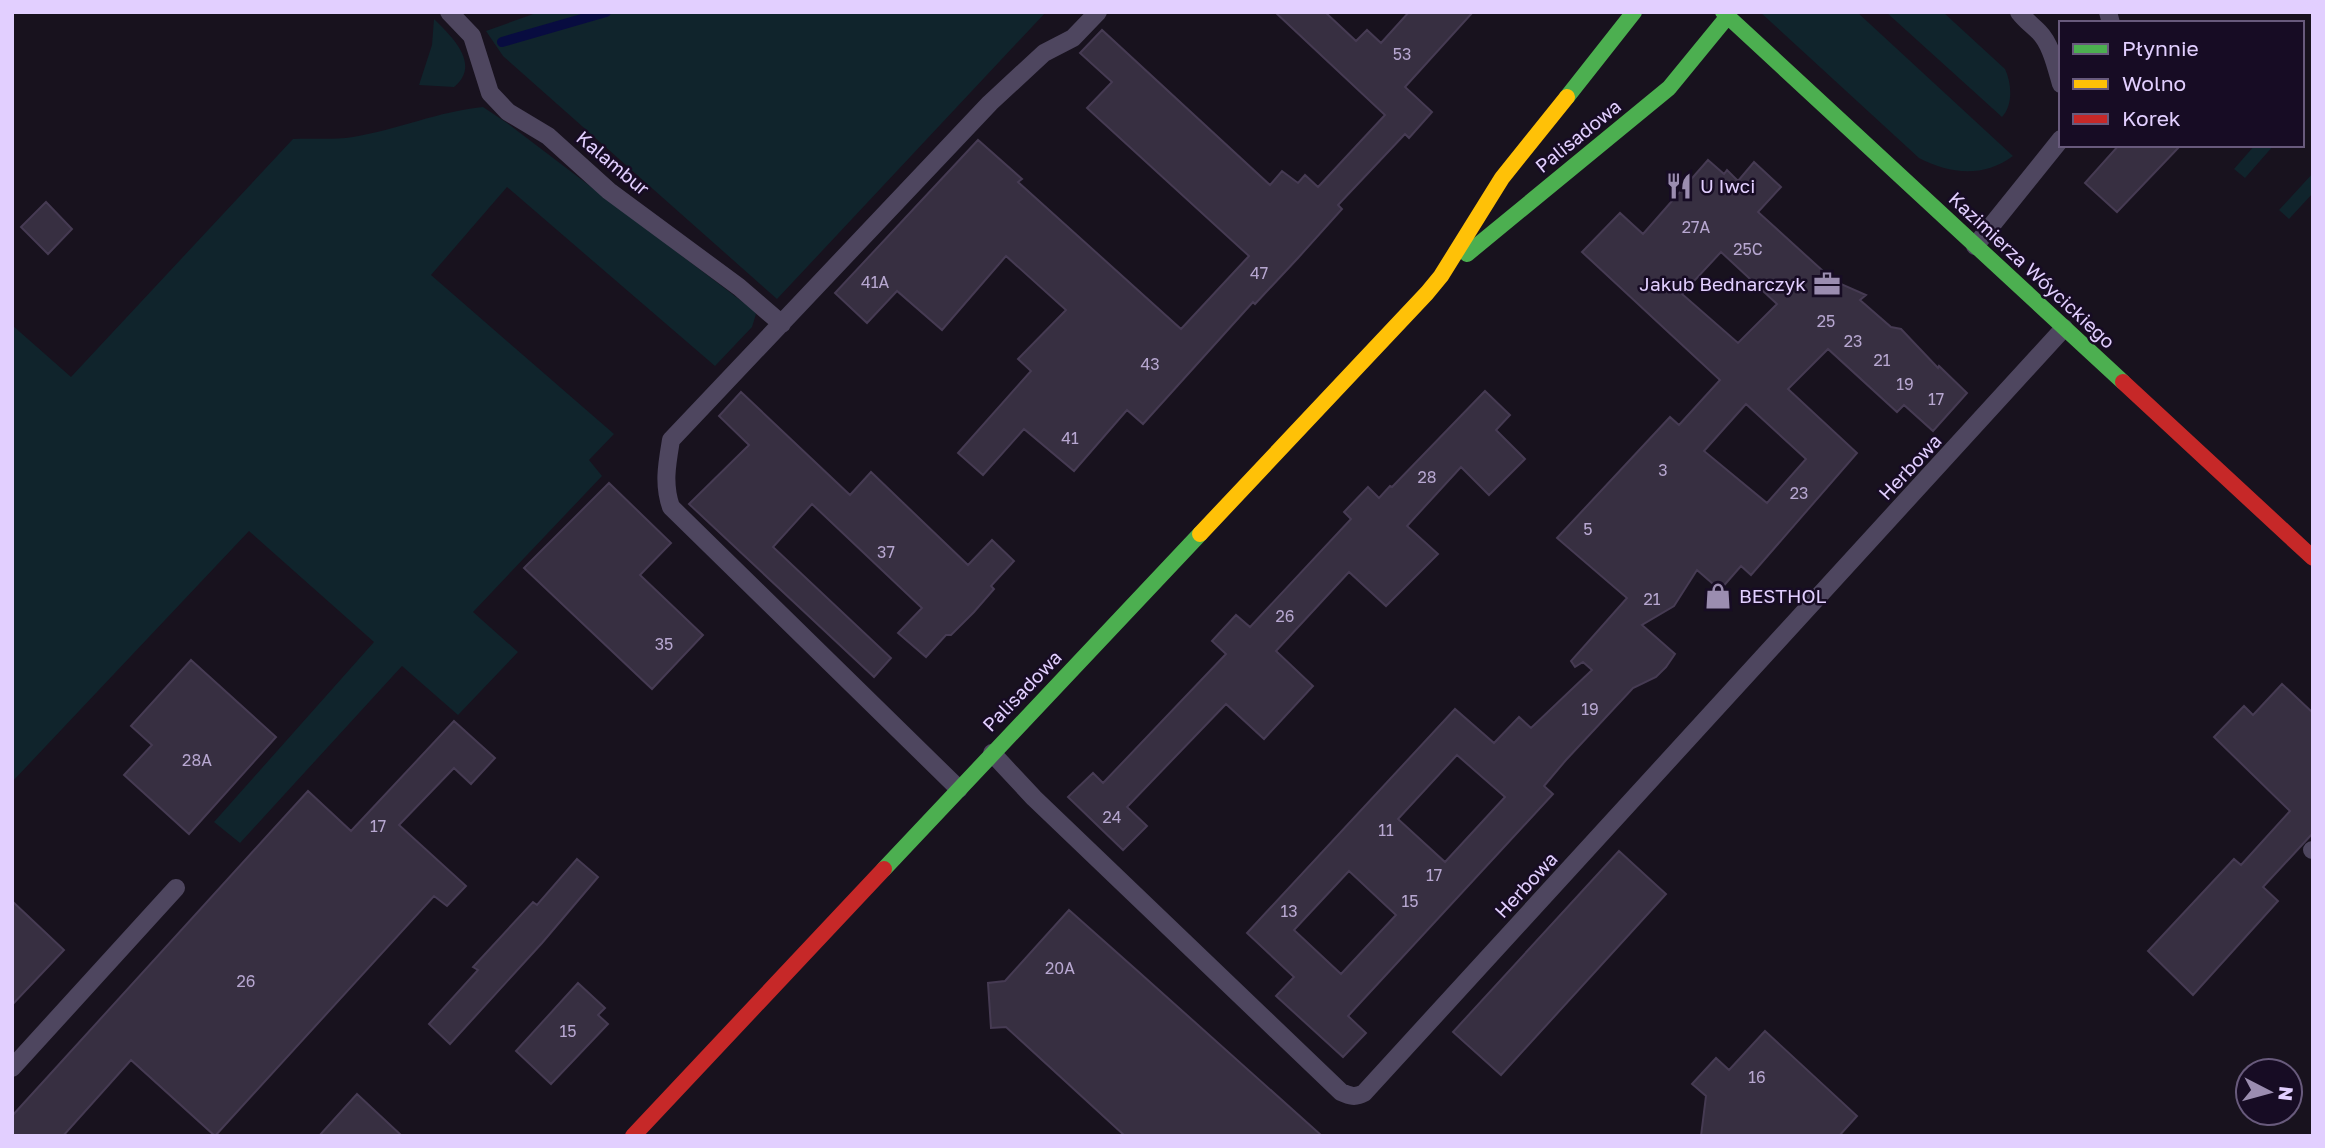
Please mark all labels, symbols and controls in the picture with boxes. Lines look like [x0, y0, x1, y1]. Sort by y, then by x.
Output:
legend [2059, 21, 2304, 147]
text: Płynnie [2122, 35, 2199, 61]
house number: 53 [1393, 44, 1411, 64]
text: Wolno [2122, 70, 2186, 96]
street label: Palisadowa [1530, 94, 1625, 177]
text: Korek [2122, 105, 2181, 131]
street label: Kalambur [572, 126, 655, 200]
restaurant icon: U Iwci [1664, 171, 1694, 201]
place label: U Iwci [1700, 174, 1755, 197]
street label: Kazimierza Wóycickiego [1945, 187, 2120, 353]
house number: 27A [1682, 217, 1711, 237]
house number: 25C [1733, 239, 1763, 259]
house number: 47 [1250, 263, 1268, 283]
office icon: Jakub Bednarczyk [1812, 269, 1842, 299]
house number: 41A [861, 272, 889, 292]
place label: Jakub Bednarczyk [1639, 272, 1806, 295]
house number: 25 [1817, 311, 1835, 331]
house number: 23 [1844, 331, 1862, 351]
house number: 21 [1873, 350, 1891, 370]
house number: 43 [1140, 354, 1160, 374]
house number: 19 [1896, 374, 1914, 394]
house number: 17 [1928, 389, 1944, 409]
house number: 41 [1061, 428, 1079, 448]
street label: Herbowa [1873, 429, 1946, 504]
house number: 3 [1658, 460, 1668, 480]
house number: 28 [1417, 467, 1437, 487]
house number: 23 [1790, 483, 1808, 503]
house number: 5 [1583, 519, 1593, 539]
house number: 37 [877, 542, 895, 562]
shop icon: BESTHOL [1703, 581, 1733, 611]
place label: BESTHOL [1739, 584, 1827, 607]
house number: 21 [1643, 589, 1661, 609]
house number: 26 [1276, 606, 1294, 626]
house number: 35 [655, 634, 673, 654]
street label: Palisadowa [977, 645, 1066, 736]
house number: 19 [1581, 699, 1599, 719]
house number: 28A [182, 750, 212, 770]
house number: 24 [1102, 807, 1122, 827]
house number: 17 [370, 816, 386, 836]
house number: 11 [1378, 820, 1394, 840]
street label: Herbowa [1489, 847, 1562, 922]
house number: 17 [1426, 865, 1442, 885]
house number: 15 [1401, 891, 1419, 911]
house number: 13 [1280, 901, 1298, 921]
house number: 20A [1045, 958, 1075, 978]
house number: 26 [237, 971, 255, 991]
house number: 15 [559, 1021, 577, 1041]
north arrow [2234, 1057, 2304, 1127]
house number: 16 [1748, 1067, 1766, 1087]
text: N [2274, 1085, 2299, 1102]

